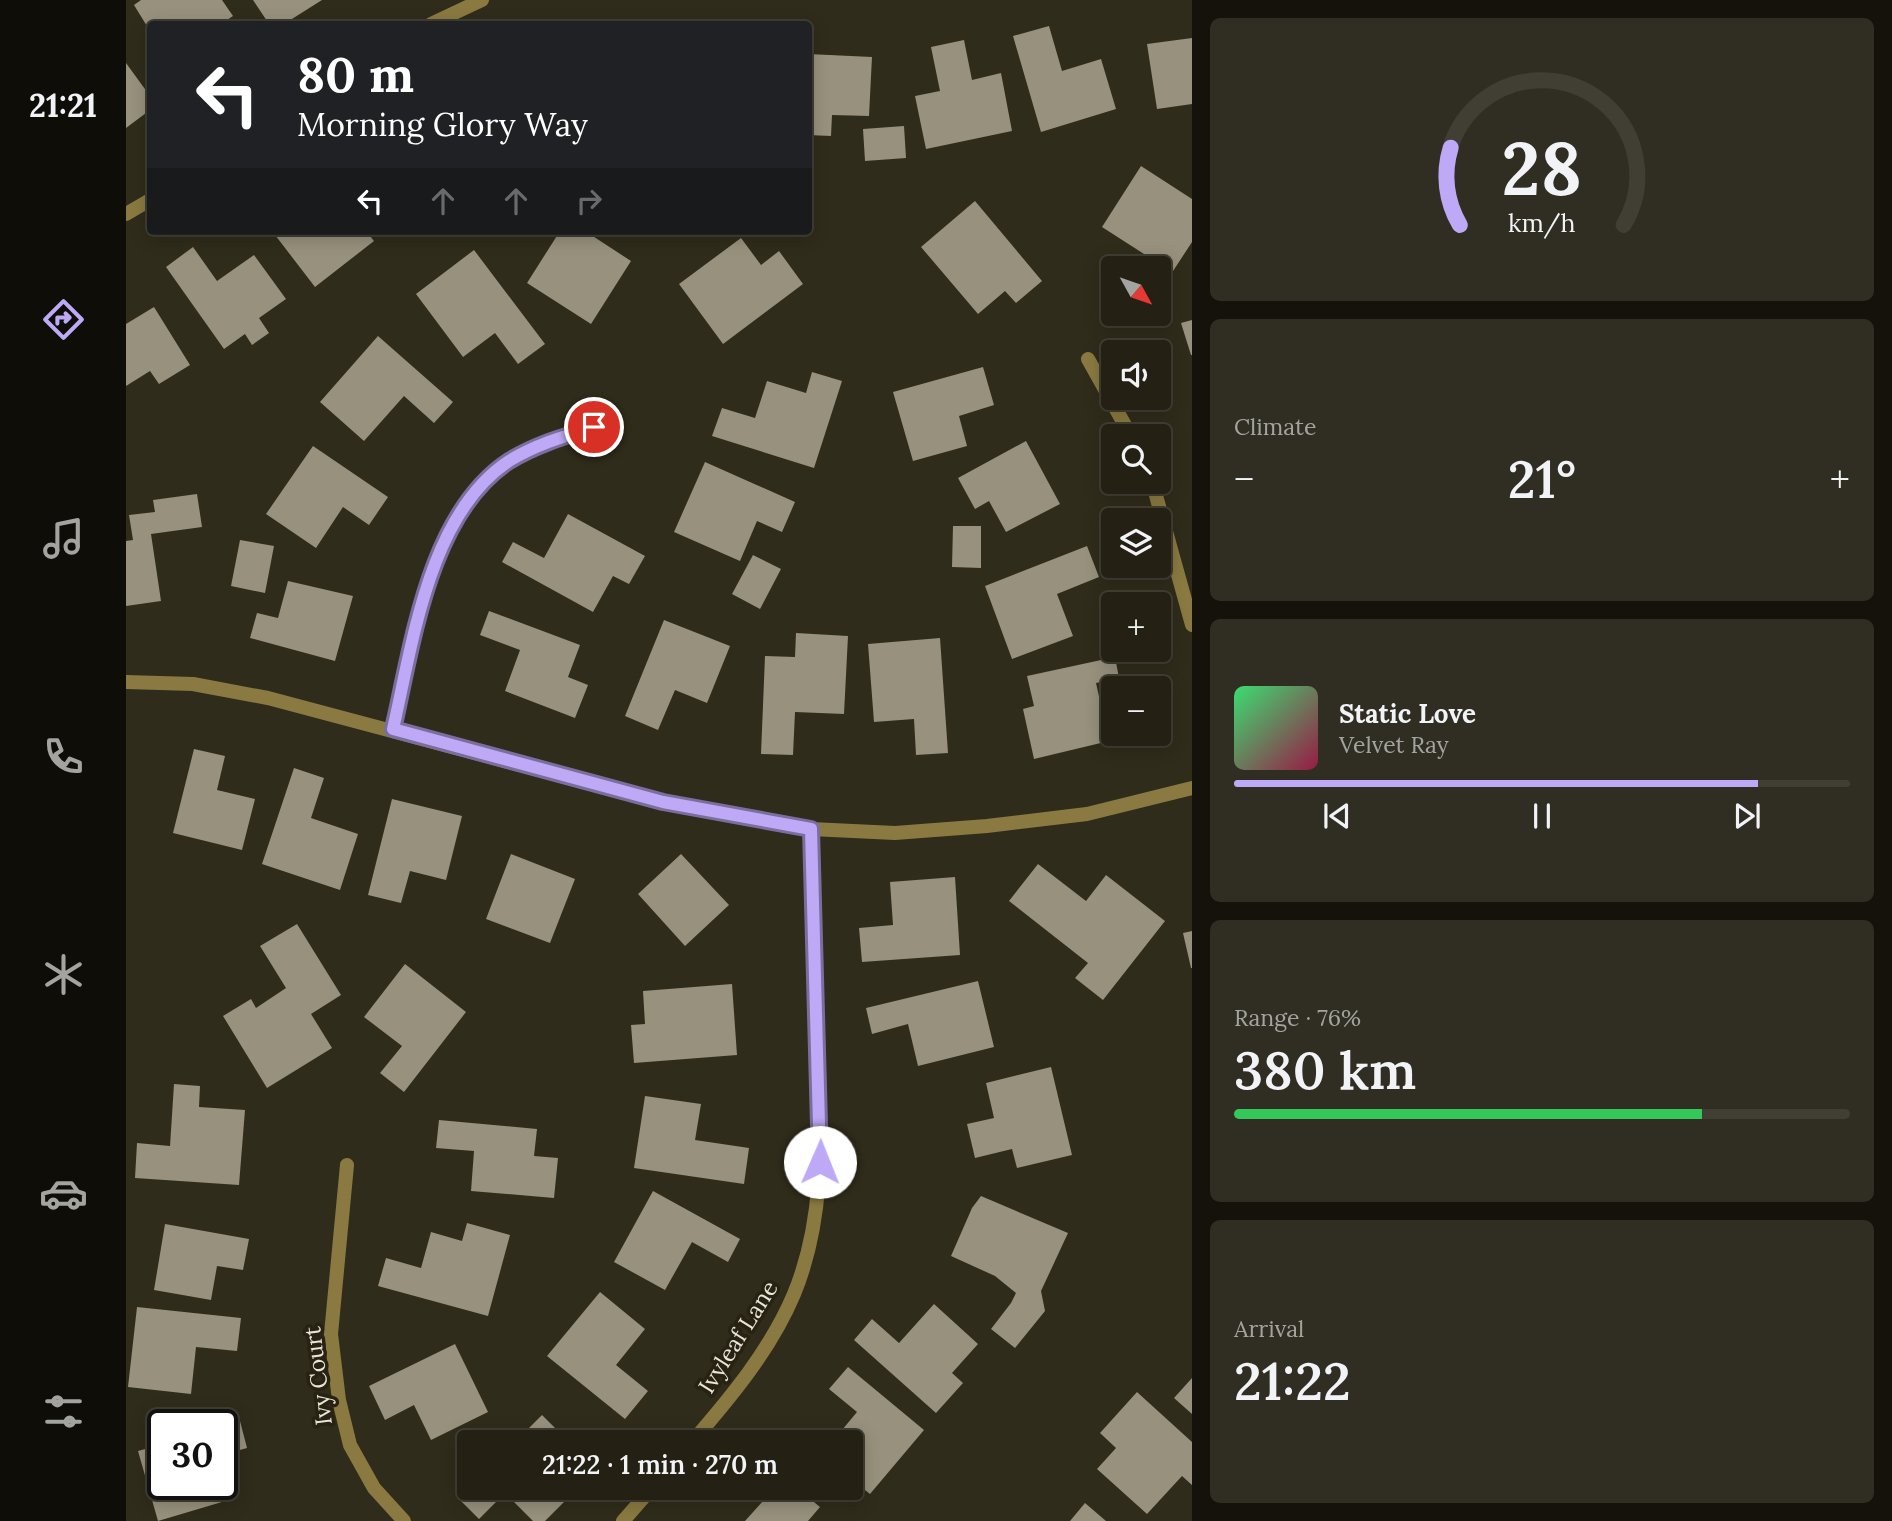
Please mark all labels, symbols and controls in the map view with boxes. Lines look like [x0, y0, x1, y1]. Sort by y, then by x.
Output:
text: 80 m [297, 43, 414, 105]
icon: left [182, 49, 273, 140]
text: 21:21 [29, 85, 97, 126]
text: Morning Glory Way [297, 104, 588, 145]
text: 28 [1502, 123, 1582, 216]
icon: left [351, 182, 389, 220]
icon: ahead [424, 182, 462, 220]
icon: ahead [497, 182, 535, 220]
icon: right [570, 182, 608, 220]
text: km/h [1508, 207, 1576, 239]
north arrow [1101, 256, 1171, 326]
map controls [1101, 256, 1171, 746]
icon: directions [39, 295, 88, 344]
button: sound [1101, 340, 1171, 410]
pin [564, 397, 624, 457]
icon: arrive [575, 408, 613, 446]
text: Climate [1234, 412, 1316, 441]
button: search [1101, 424, 1171, 494]
text: 21° [1508, 446, 1576, 512]
text: − [1234, 455, 1254, 503]
text: + [1830, 455, 1850, 503]
button: layers [1101, 508, 1171, 578]
icon: music [39, 514, 88, 563]
button: + [1101, 592, 1171, 662]
button: − [1101, 676, 1171, 746]
text: Static Love [1339, 697, 1476, 730]
text: Velvet Ray [1339, 730, 1449, 759]
icon: phone [39, 732, 88, 781]
icon: previous [1318, 797, 1356, 835]
icon: pause [1523, 797, 1561, 835]
icon: next [1728, 797, 1766, 835]
icon: climate [39, 950, 88, 999]
text: Range · 76% [1234, 1003, 1361, 1032]
text: 380 km [1234, 1037, 1416, 1103]
position arrow [783, 1125, 857, 1199]
icon: car [39, 1169, 88, 1218]
street label: Ivyleaf Lane [692, 1275, 784, 1398]
text: Arrival [1234, 1314, 1304, 1343]
street label: Ivy Court [297, 1325, 338, 1427]
text: 21:22 [1234, 1348, 1351, 1414]
icon: filters [39, 1387, 88, 1436]
speed limit sign: 30 [147, 1409, 238, 1500]
text: 21:22 · 1 min · 270 m [542, 1448, 778, 1481]

